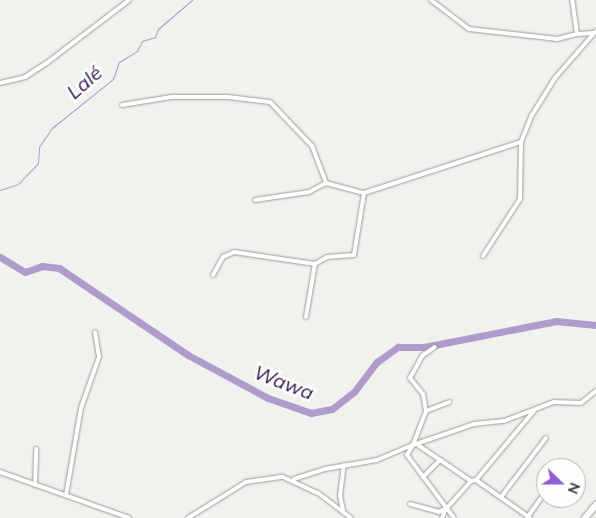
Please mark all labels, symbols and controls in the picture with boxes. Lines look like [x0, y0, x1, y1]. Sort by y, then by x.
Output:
water label: Lalé [62, 60, 106, 104]
water label: Wawa [251, 360, 317, 404]
north arrow [536, 458, 586, 508]
text: N [564, 480, 584, 497]

